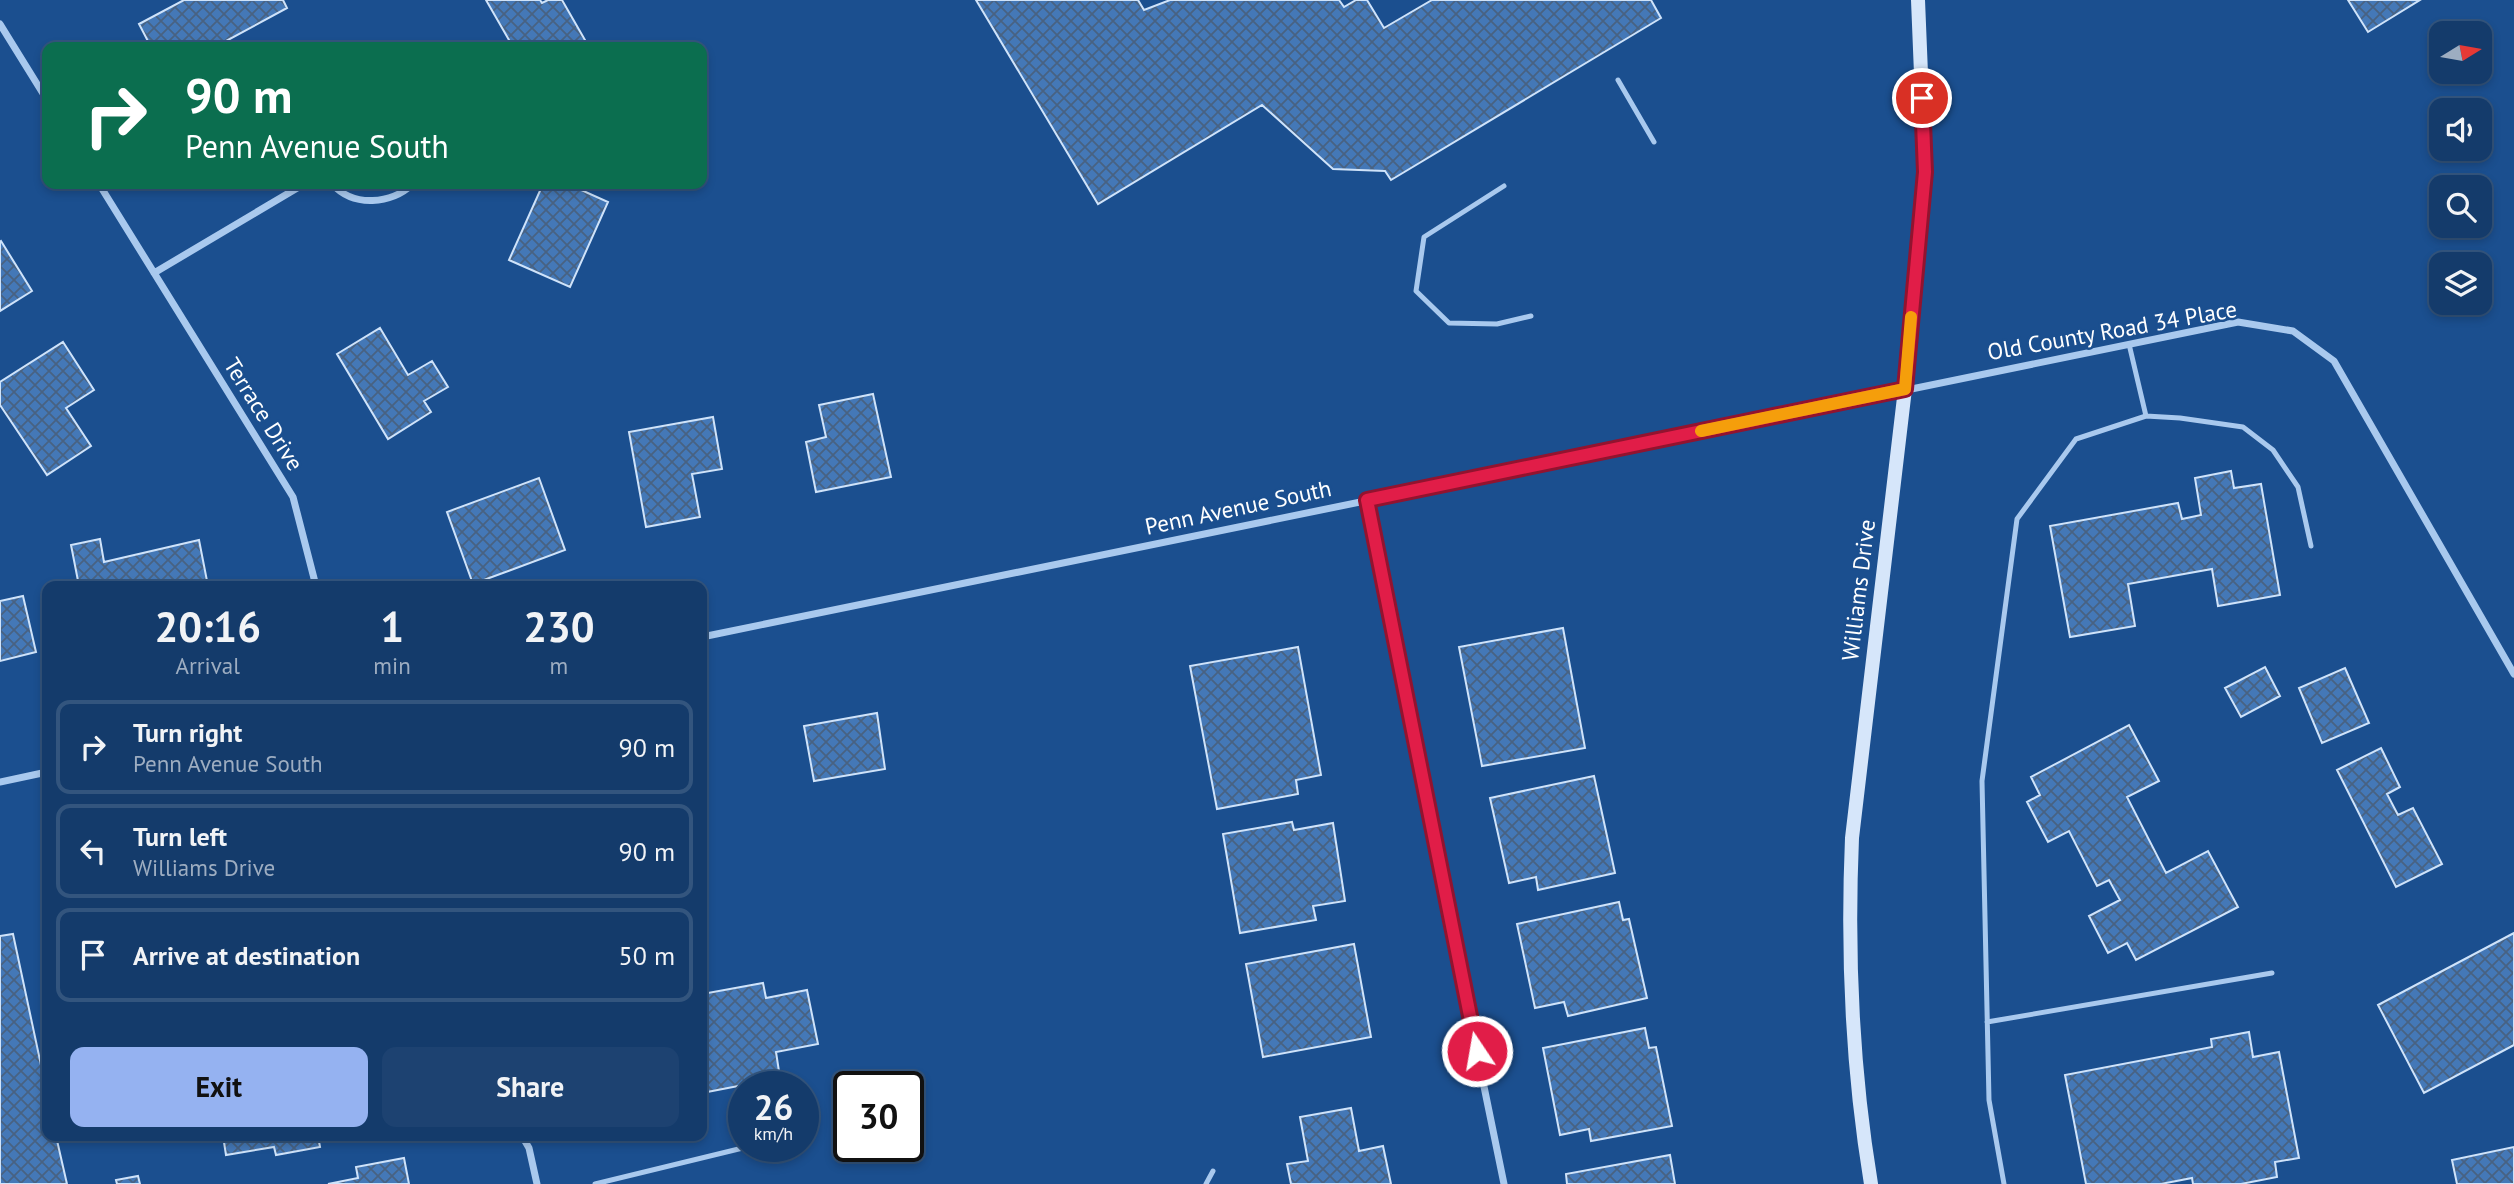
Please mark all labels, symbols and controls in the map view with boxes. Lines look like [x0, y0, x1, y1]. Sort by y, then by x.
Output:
north arrow [2429, 21, 2492, 84]
map controls [2429, 21, 2492, 315]
text: 90 m [185, 63, 292, 127]
pin [1892, 68, 1952, 128]
icon: right [70, 70, 161, 161]
icon: arrive [1903, 79, 1941, 117]
button: sound [2429, 98, 2492, 161]
text: Penn Avenue South [185, 125, 449, 167]
button: search [2429, 175, 2492, 238]
button: layers [2429, 252, 2492, 315]
street label: Old County Road 34 Place [1985, 294, 2239, 366]
street label: Terrace Drive [218, 352, 310, 476]
street label: Penn Avenue South [1142, 473, 1334, 541]
street label: Williams Drive [1835, 518, 1881, 662]
text: 20:16 [154, 599, 261, 654]
text: 1 [380, 599, 404, 654]
text: 230 [523, 599, 595, 654]
text: Arrival [175, 651, 240, 680]
text: min [373, 651, 411, 680]
text: m [550, 651, 568, 680]
text: Turn right [133, 716, 242, 749]
icon: right [74, 728, 112, 766]
text: 90 m [619, 731, 675, 764]
text: Penn Avenue South [133, 749, 323, 778]
text: Turn left [133, 820, 227, 853]
icon: left [74, 832, 112, 870]
text: 90 m [619, 835, 675, 868]
text: Williams Drive [133, 853, 275, 882]
icon: arrive [74, 936, 112, 974]
text: Arrive at destination [133, 939, 360, 972]
text: 50 m [619, 939, 675, 972]
position arrow [1440, 1014, 1514, 1088]
button: Exit [70, 1047, 368, 1127]
button: Share [382, 1047, 679, 1127]
speed limit sign: 30 [833, 1071, 924, 1162]
text: 26 [754, 1084, 793, 1130]
text: km/h [754, 1122, 793, 1145]

